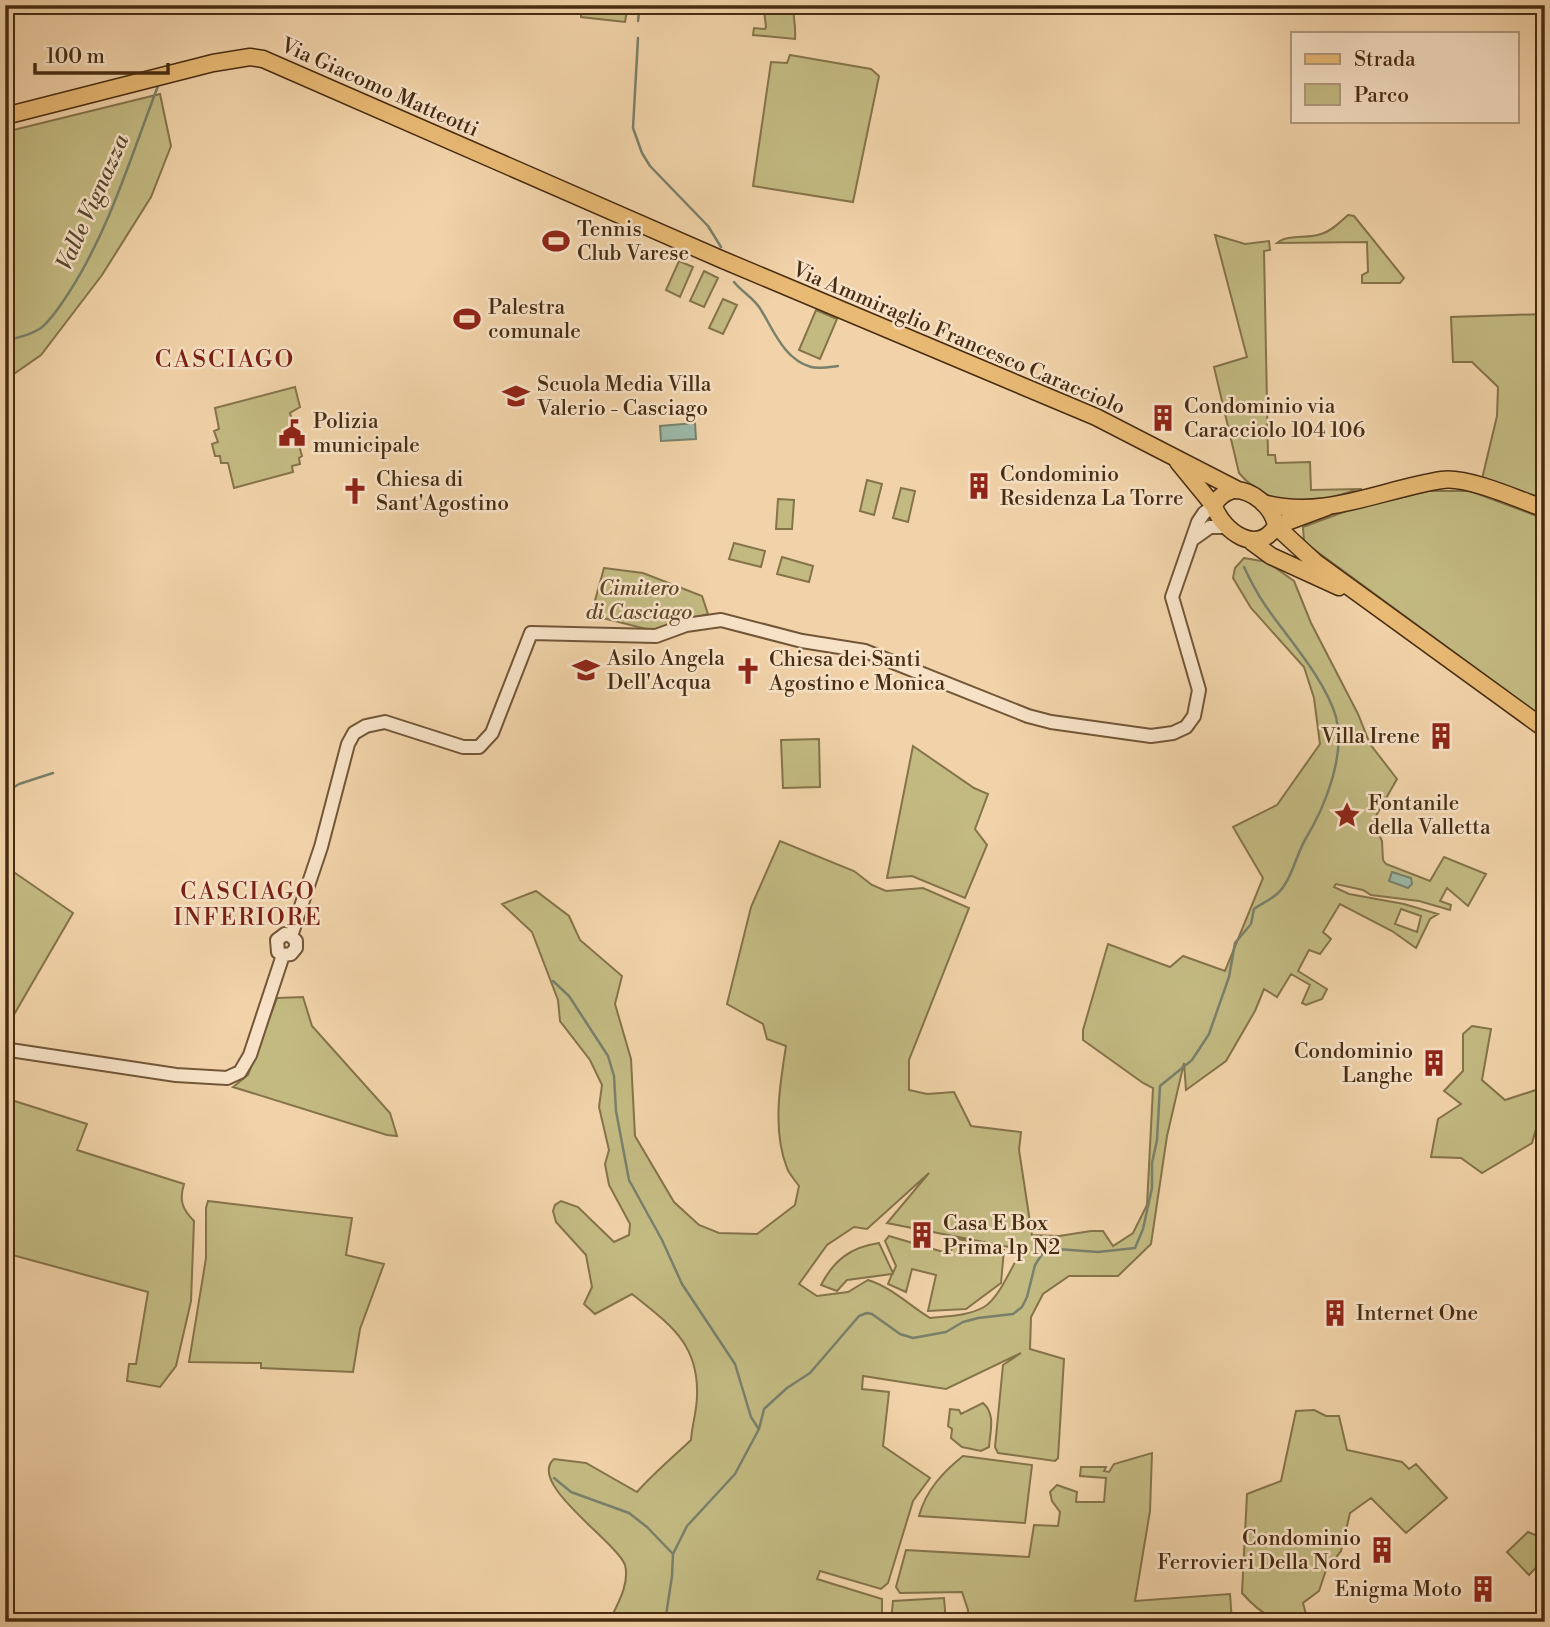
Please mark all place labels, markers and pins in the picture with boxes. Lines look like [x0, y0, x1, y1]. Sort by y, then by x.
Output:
place label: Tennis Club Varese [577, 217, 689, 267]
sports icon: Tennis Club Varese [541, 226, 571, 256]
place label: Palestra comunale [488, 295, 581, 345]
sports icon: Palestra comunale [452, 304, 482, 334]
place label: Scuola Media Villa Valerio - Casciago [536, 372, 712, 422]
school or university icon: Scuola Media Villa Valerio - Casciago [501, 381, 531, 411]
place label: Condominio via Caracciolo 104 106 [1184, 394, 1365, 444]
building icon: Condominio via Caracciolo 104 106 [1148, 403, 1178, 433]
place label: Polizia municipale [313, 409, 420, 459]
public building icon: Polizia municipale [277, 418, 307, 448]
place label: Condominio Residenza La Torre [1000, 462, 1184, 512]
place label: Chiesa di Sant'Agostino [376, 467, 509, 517]
building icon: Condominio Residenza La Torre [964, 471, 994, 501]
church icon: Chiesa di Sant'Agostino [340, 476, 370, 506]
place label: Asilo Angela Dell'Acqua [606, 646, 725, 696]
place label: Chiesa dei Santi Agostino e Monica [768, 647, 945, 697]
school or university icon: Asilo Angela Dell'Acqua [571, 655, 601, 685]
church icon: Chiesa dei Santi Agostino e Monica [733, 656, 763, 686]
building icon: Villa Irene [1426, 721, 1456, 751]
place label: Villa Irene [1320, 724, 1420, 750]
place label: Fontanile della Valletta [1368, 791, 1491, 841]
place icon: Fontanile della Valletta [1332, 800, 1362, 830]
place label: Condominio Langhe [1294, 1039, 1413, 1089]
building icon: Condominio Langhe [1419, 1048, 1449, 1078]
place label: Casa E Box Prima 1p N2 [943, 1211, 1060, 1261]
building icon: Casa E Box Prima 1p N2 [907, 1220, 937, 1250]
building icon: Internet One [1320, 1298, 1350, 1328]
place label: Internet One [1356, 1301, 1478, 1327]
place label: Condominio Ferrovieri Della Nord [1157, 1526, 1361, 1576]
building icon: Condominio Ferrovieri Della Nord [1367, 1535, 1397, 1565]
building icon: Enigma Moto [1468, 1574, 1498, 1604]
place label: Enigma Moto [1335, 1577, 1462, 1603]

